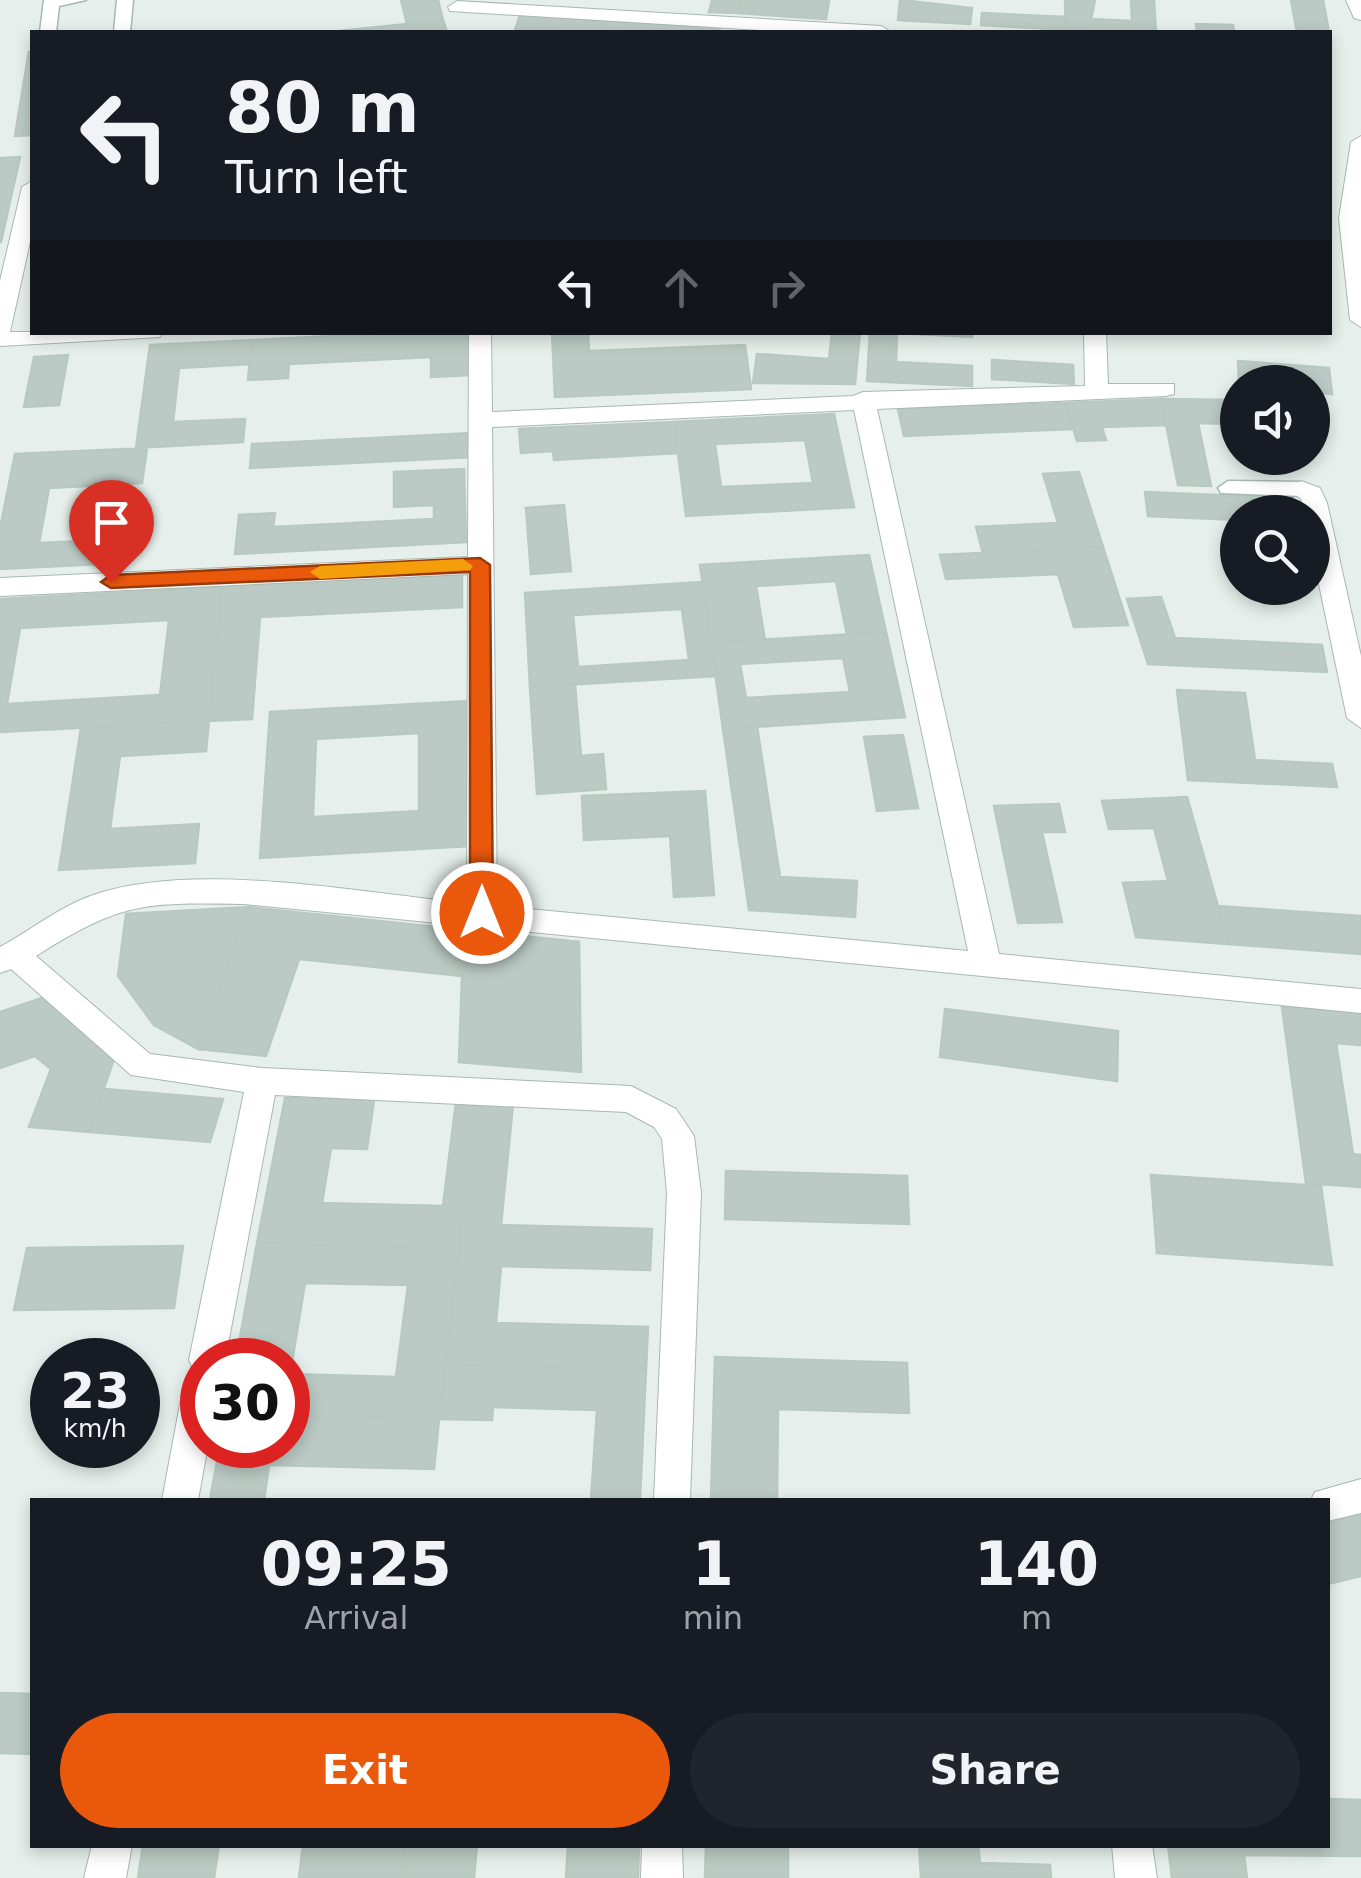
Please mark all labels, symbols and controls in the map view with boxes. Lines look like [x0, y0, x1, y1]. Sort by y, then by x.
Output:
text: 80 m [225, 67, 420, 149]
icon: left [60, 70, 190, 200]
text: Turn left [225, 151, 408, 204]
icon: left [549, 260, 604, 315]
icon: ahead [654, 260, 709, 315]
icon: right [759, 260, 814, 315]
map controls [1220, 365, 1330, 605]
button: sound [1220, 365, 1330, 475]
pin [69, 480, 154, 583]
icon: arrive [84, 495, 139, 550]
button: search [1220, 495, 1330, 605]
position arrow [430, 861, 534, 965]
speed limit sign: 30 [180, 1338, 310, 1468]
text: 23 [60, 1362, 130, 1420]
text: km/h [63, 1414, 127, 1443]
text: 09:25 [261, 1529, 452, 1599]
text: 1 [692, 1529, 734, 1599]
text: 140 [974, 1529, 1099, 1599]
text: Arrival [304, 1599, 408, 1637]
text: min [683, 1599, 743, 1637]
text: m [1021, 1599, 1052, 1637]
button: Exit [60, 1713, 670, 1828]
button: Share [690, 1713, 1300, 1828]

